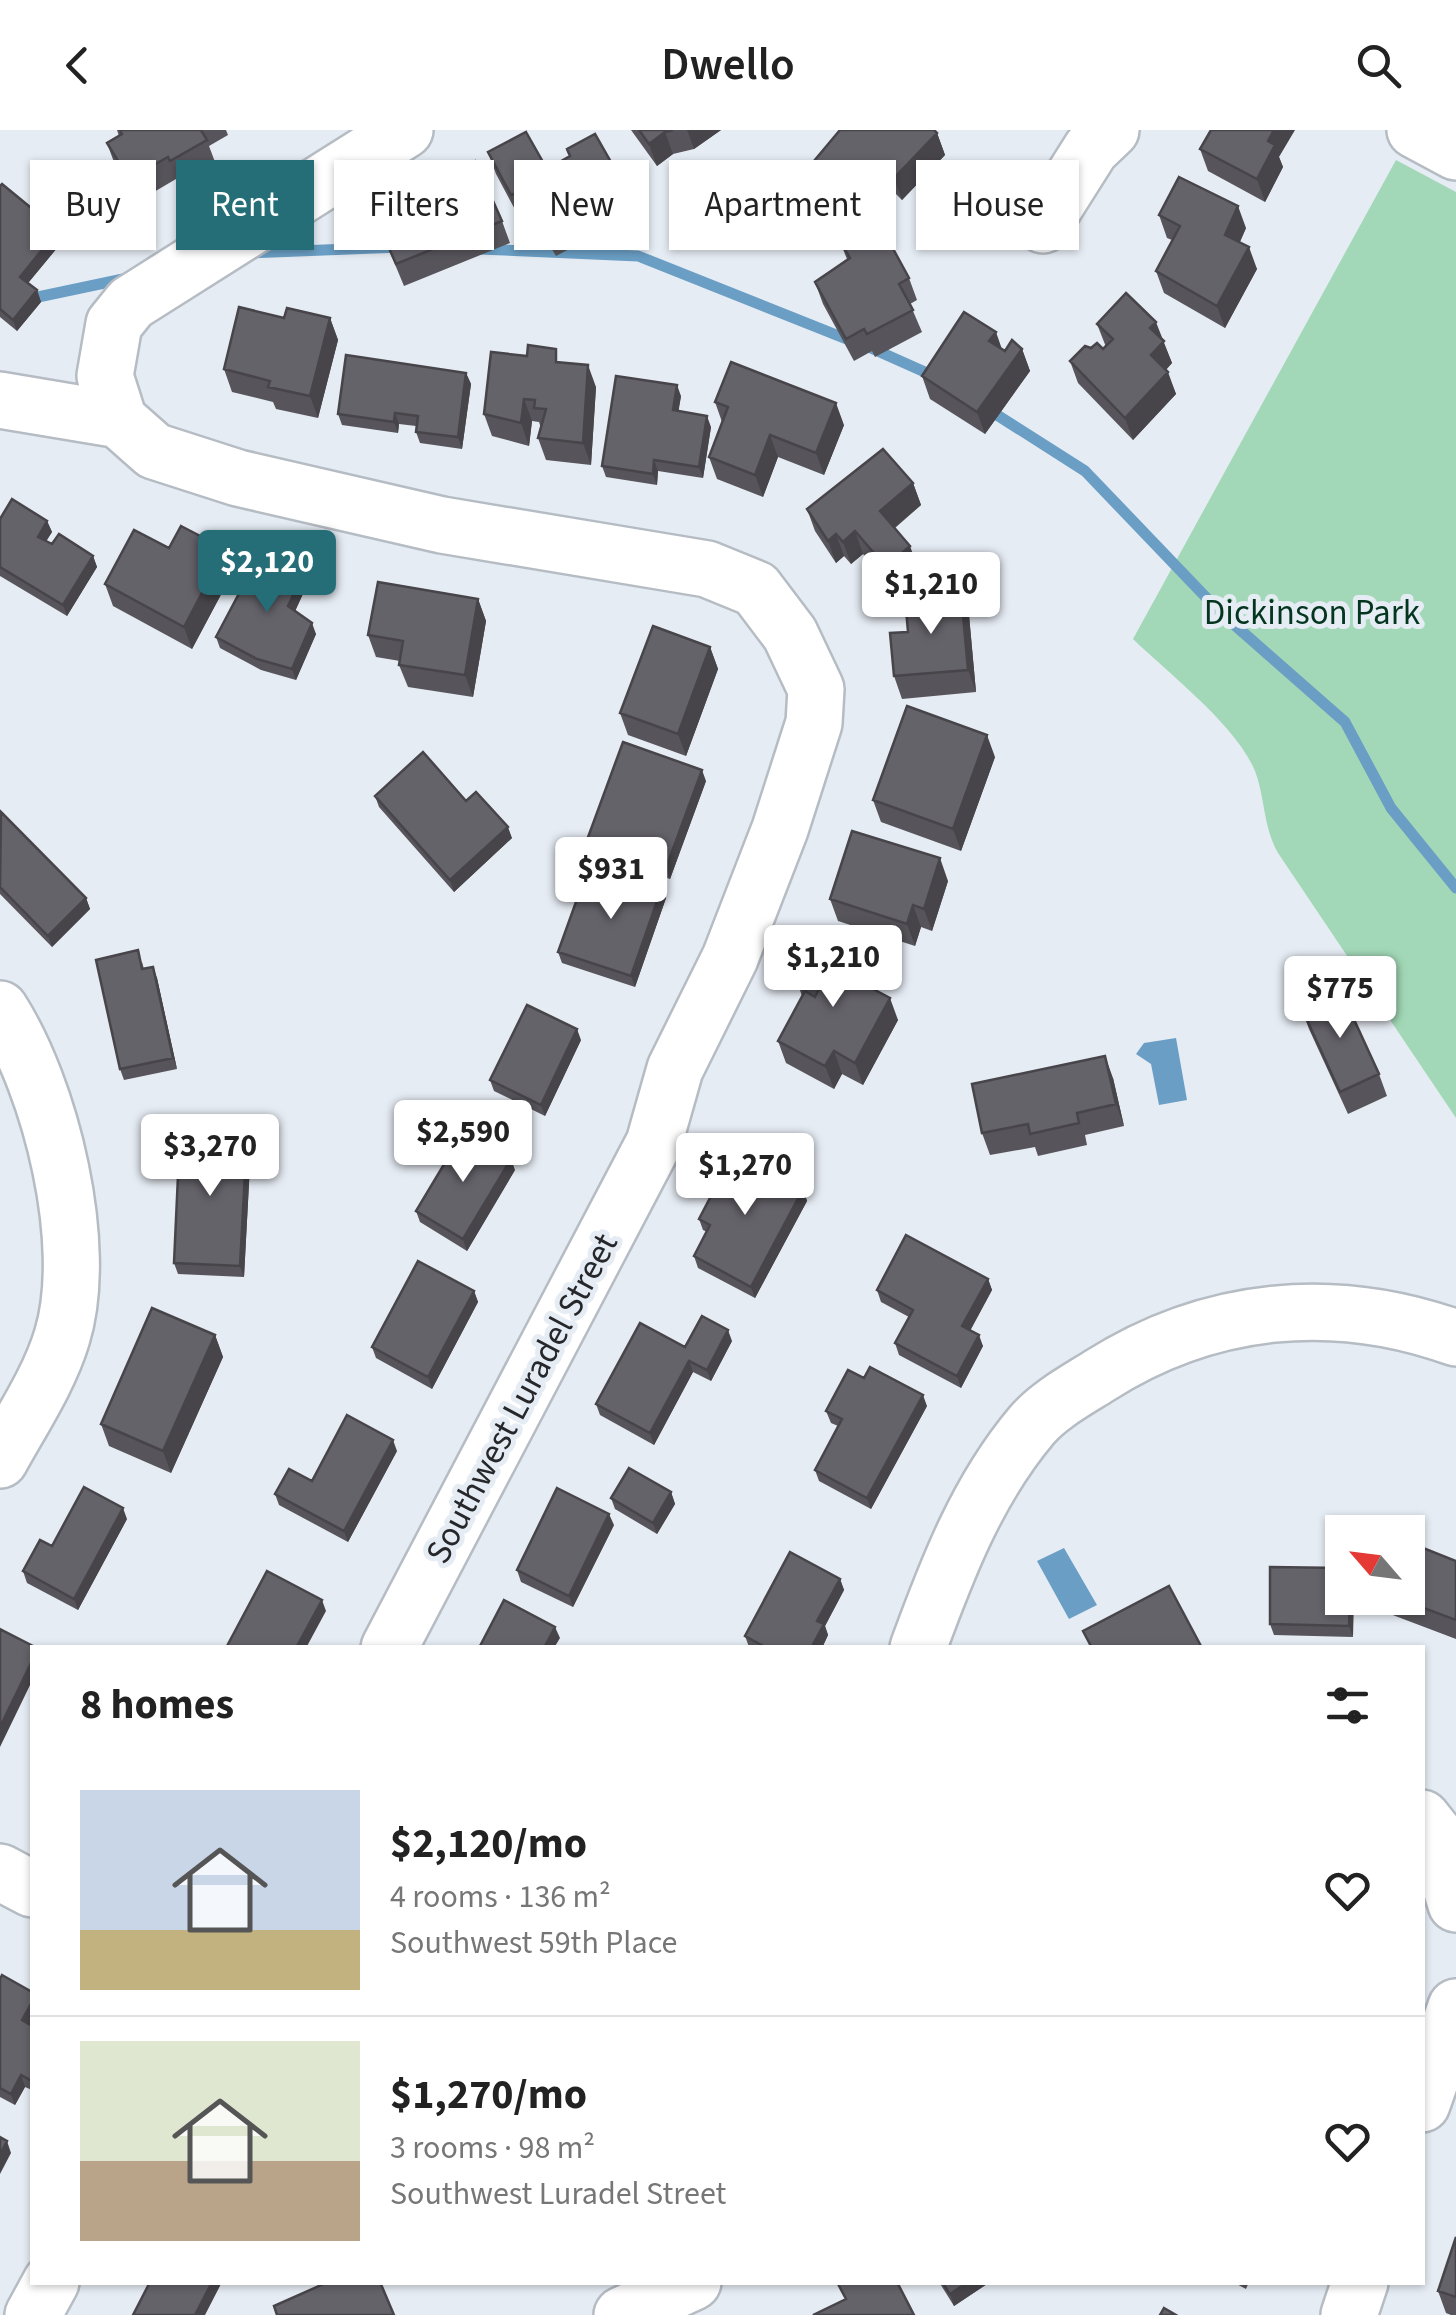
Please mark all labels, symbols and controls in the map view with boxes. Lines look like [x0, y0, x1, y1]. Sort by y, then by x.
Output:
text: Dwello [661, 33, 795, 97]
icon: back [50, 38, 105, 93]
icon: search [1351, 38, 1406, 93]
chip: Buy [30, 160, 156, 250]
chip: Rent [176, 160, 314, 250]
chip: Filters [334, 160, 494, 250]
chip: New [514, 160, 649, 250]
chip: Apartment [669, 160, 896, 250]
chip: House [916, 160, 1079, 250]
pin: $2,120 [186, 530, 348, 615]
text: $2,120 [220, 539, 314, 585]
pin: $1,210 [850, 552, 1012, 637]
text: $1,210 [884, 561, 978, 607]
park label: Dickinson Park [1204, 588, 1421, 638]
pin: $931 [552, 837, 670, 922]
text: $931 [577, 846, 645, 892]
pin: $1,210 [752, 925, 914, 1010]
text: $1,210 [786, 934, 880, 980]
pin: $775 [1281, 956, 1399, 1041]
text: $775 [1306, 965, 1374, 1011]
pin: $2,590 [382, 1100, 544, 1185]
text: $2,590 [416, 1109, 510, 1155]
pin: $3,270 [129, 1114, 291, 1199]
text: $3,270 [163, 1123, 257, 1169]
pin: $1,270 [664, 1133, 826, 1218]
text: $1,270 [698, 1142, 792, 1188]
street label: Southwest Luradel Street [413, 1224, 630, 1573]
north arrow [1325, 1515, 1425, 1615]
map controls [1325, 1515, 1425, 1615]
text: 8 homes [80, 1675, 234, 1735]
icon: filters [1320, 1678, 1375, 1733]
text: $2,120/mo [390, 1814, 587, 1874]
icon: home [160, 1830, 280, 1950]
icon: heart [1320, 1863, 1375, 1918]
text: 4 rooms · 136 m² [390, 1874, 611, 1920]
text: Southwest 59th Place [390, 1920, 677, 1966]
text: $1,270/mo [390, 2065, 587, 2125]
icon: home [160, 2081, 280, 2201]
icon: heart [1320, 2114, 1375, 2169]
text: 3 rooms · 98 m² [390, 2125, 595, 2171]
text: Southwest Luradel Street [390, 2171, 726, 2217]

